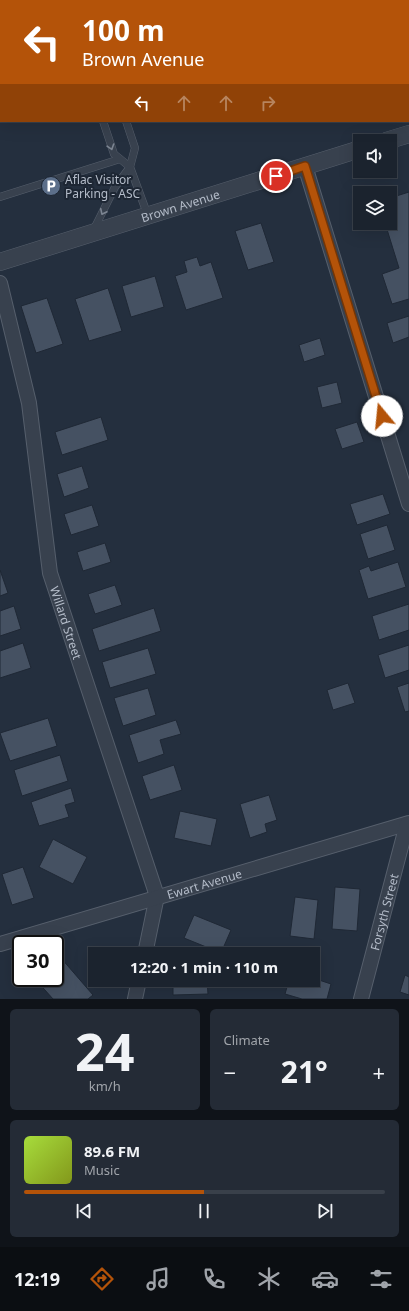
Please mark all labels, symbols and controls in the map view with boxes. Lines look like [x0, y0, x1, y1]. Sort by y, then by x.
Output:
text: 100 m [82, 11, 165, 49]
icon: left [16, 16, 68, 68]
text: Brown Avenue [82, 47, 204, 71]
icon: left [131, 92, 153, 114]
icon: ahead [173, 92, 195, 114]
icon: ahead [215, 92, 237, 114]
icon: right [257, 92, 279, 114]
map controls [353, 134, 397, 230]
button: sound [353, 134, 397, 178]
one-way arrow [107, 144, 115, 151]
pin [259, 159, 293, 193]
icon: arrive [265, 165, 287, 187]
place label: Aflac Visitor Parking - ASC [65, 171, 141, 202]
parking icon: Aflac Visitor Parking - ASC [40, 175, 62, 197]
street label: Brown Avenue [139, 185, 222, 226]
button: layers [353, 186, 397, 230]
one-way arrow [100, 207, 108, 215]
position arrow [361, 395, 403, 437]
street label: Willard Street [46, 584, 87, 662]
street label: Ewart Avenue [165, 864, 244, 903]
street label: Forsyth Street [366, 871, 402, 952]
speed limit sign: 30 [12, 935, 64, 987]
text: 12:20 · 1 min · 110 m [130, 957, 278, 977]
text: 24 [75, 1015, 135, 1086]
text: Climate [224, 1031, 270, 1049]
text: 21° [281, 1051, 328, 1092]
text: − [224, 1057, 236, 1087]
text: + [372, 1057, 385, 1087]
text: km/h [89, 1077, 121, 1095]
text: 89.6 FM [84, 1141, 140, 1161]
text: Music [84, 1161, 120, 1179]
icon: previous [73, 1200, 95, 1222]
icon: pause [193, 1200, 215, 1222]
icon: next [314, 1200, 336, 1222]
icon: directions [88, 1265, 116, 1293]
icon: music [144, 1265, 172, 1293]
icon: phone [200, 1265, 228, 1293]
icon: climate [255, 1265, 283, 1293]
icon: car [311, 1265, 339, 1293]
icon: filters [367, 1265, 395, 1293]
text: 12:19 [14, 1267, 60, 1291]

